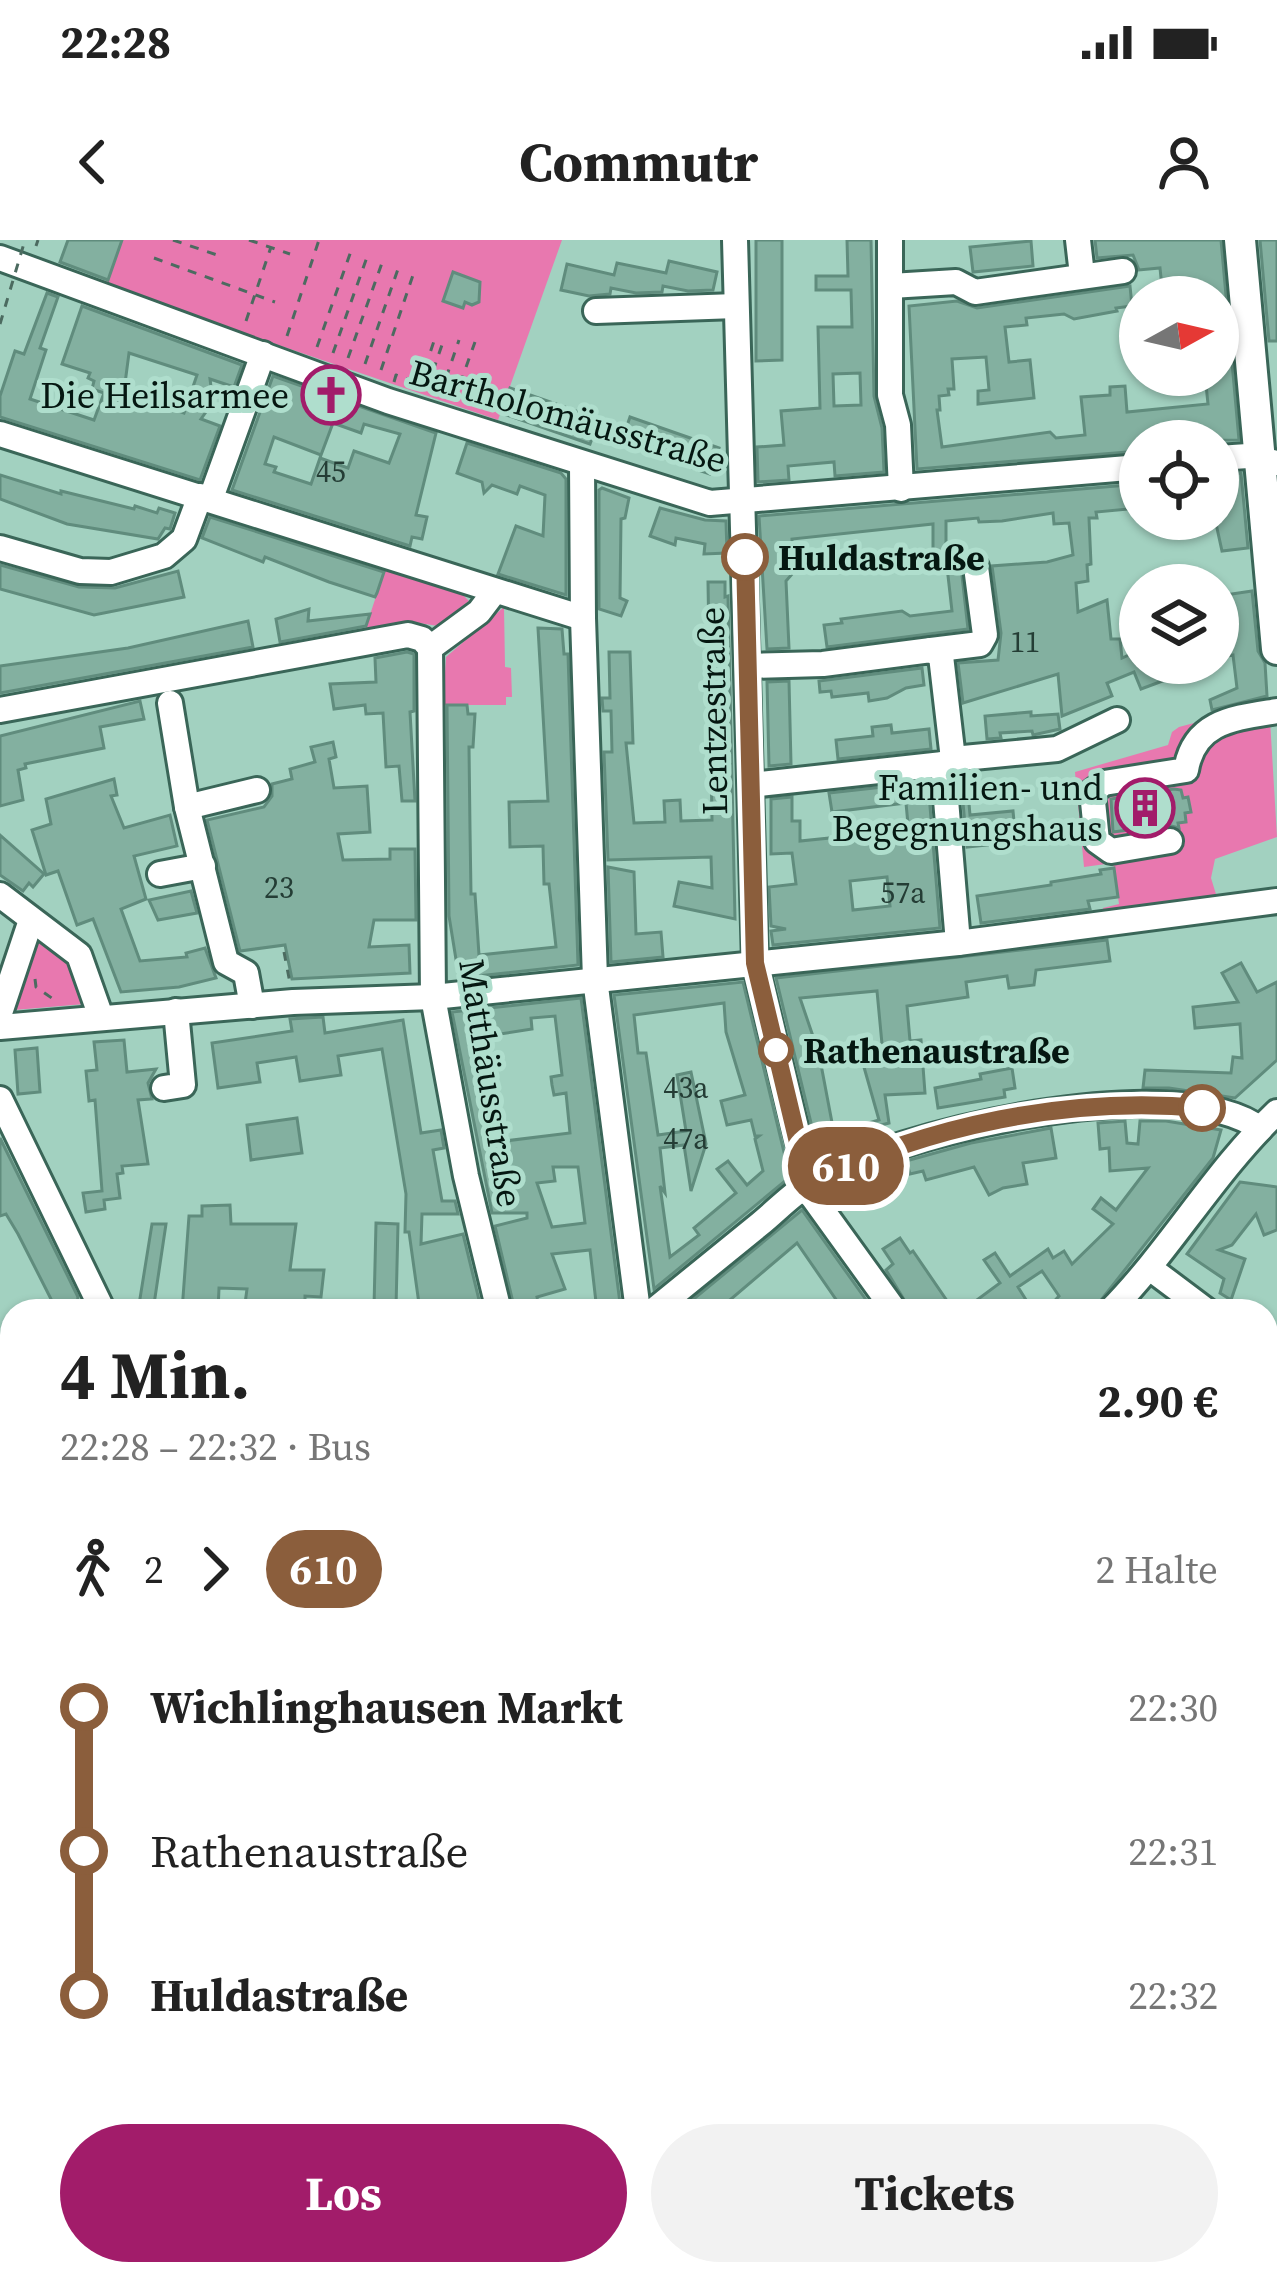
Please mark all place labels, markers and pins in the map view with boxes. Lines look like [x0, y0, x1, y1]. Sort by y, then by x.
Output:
church icon: Die Heilsarmee [300, 364, 362, 426]
place label: Die Heilsarmee [40, 371, 289, 420]
place label: Huldastraße [778, 533, 985, 582]
marker: Huldastraße [723, 535, 767, 579]
place label: Familien- und Begegnungshaus [832, 763, 1103, 853]
building icon: Familien- und Begegnungshaus [1114, 777, 1176, 839]
place label: Rathenaustraße [803, 1026, 1070, 1075]
marker: Rathenaustraße [760, 1034, 792, 1066]
unlabelled marker [1180, 1086, 1224, 1130]

